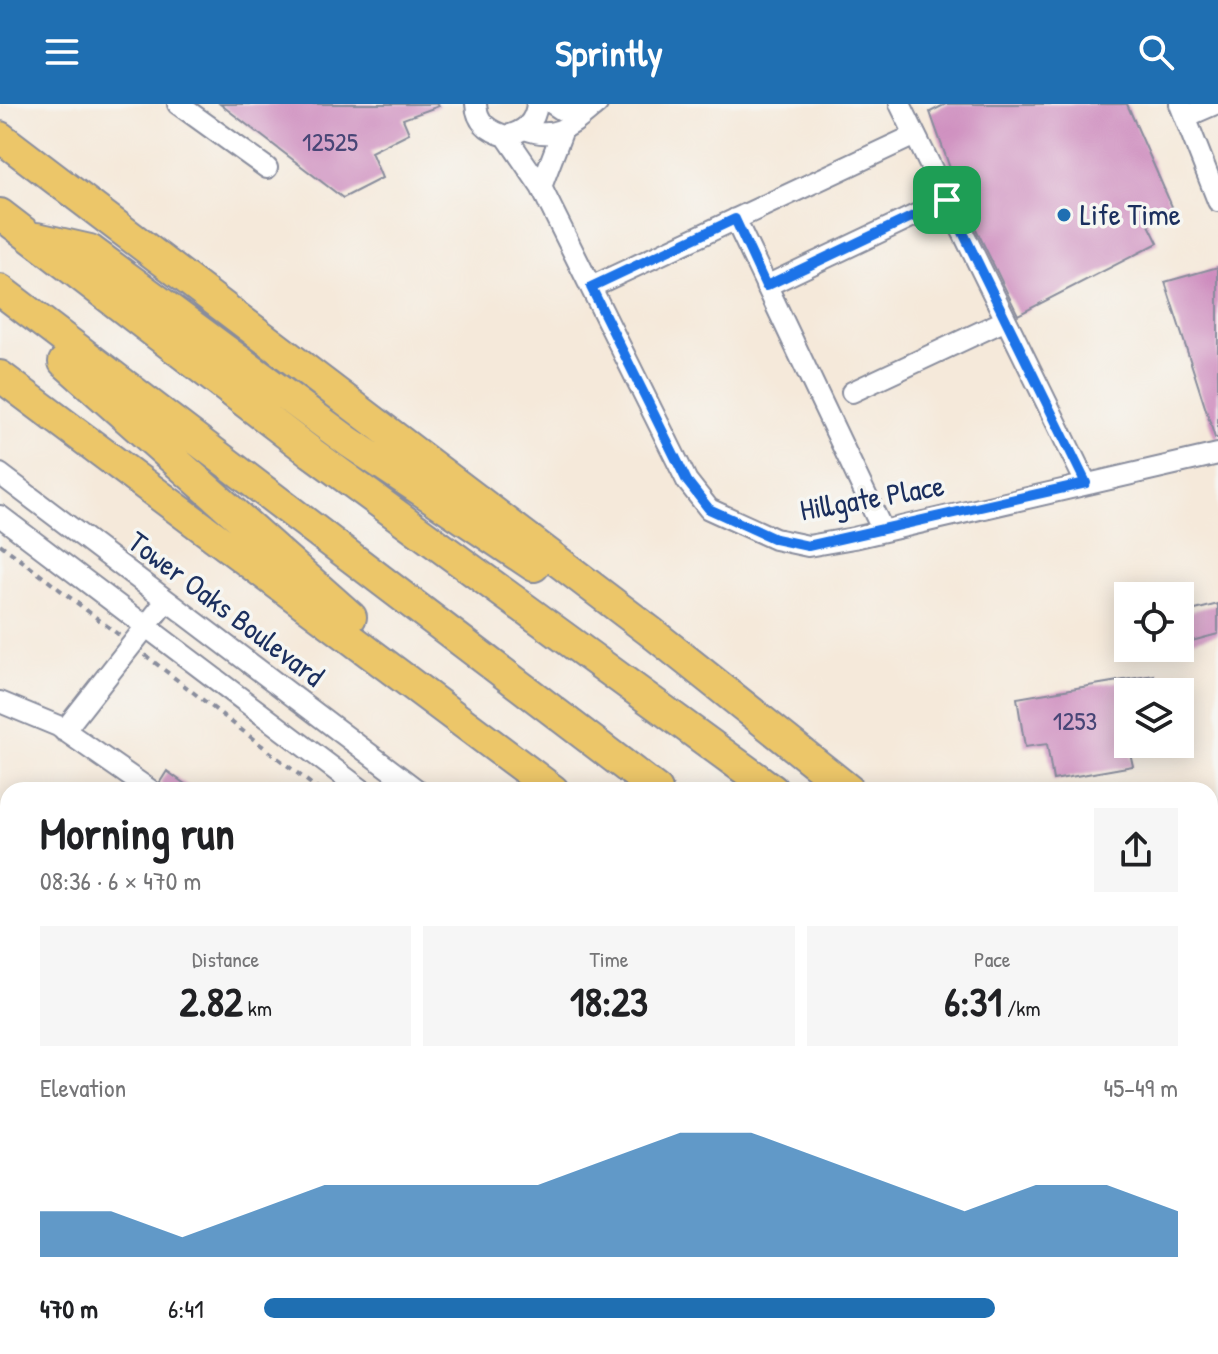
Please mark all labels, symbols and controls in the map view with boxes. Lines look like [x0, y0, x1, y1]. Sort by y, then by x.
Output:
text: Sprintly [555, 28, 663, 77]
icon: menu [40, 30, 84, 74]
icon: search [1134, 30, 1178, 74]
house number: 12525 [302, 124, 358, 159]
pin [913, 166, 981, 234]
icon: arrive [925, 178, 969, 222]
place label: Life Time [1080, 194, 1181, 234]
marker: Life Time [1055, 206, 1073, 224]
street label: Hillgate Place [797, 465, 947, 529]
street label: Tower Oaks Boulevard [120, 521, 333, 695]
map controls [1114, 582, 1194, 758]
button: locate [1114, 582, 1194, 662]
button: layers [1114, 678, 1194, 758]
house number: 1253 [1053, 703, 1097, 738]
text: Morning run [40, 803, 235, 863]
button: share [1094, 808, 1178, 892]
text: 08:36 · 6 × 470 m [40, 863, 201, 898]
text: Distance [192, 944, 259, 974]
text: Time [590, 944, 628, 974]
text: Pace [974, 944, 1011, 974]
text: 2.82 [179, 974, 243, 1028]
text: 18:23 [570, 974, 648, 1028]
text: 6:31 [944, 974, 1002, 1028]
text: km [243, 993, 272, 1023]
text: /km [1002, 993, 1040, 1023]
text: Elevation [40, 1070, 126, 1105]
text: 45–49 m [1103, 1070, 1178, 1105]
text: 470 m [40, 1291, 98, 1326]
text: 6:41 [168, 1291, 204, 1326]

